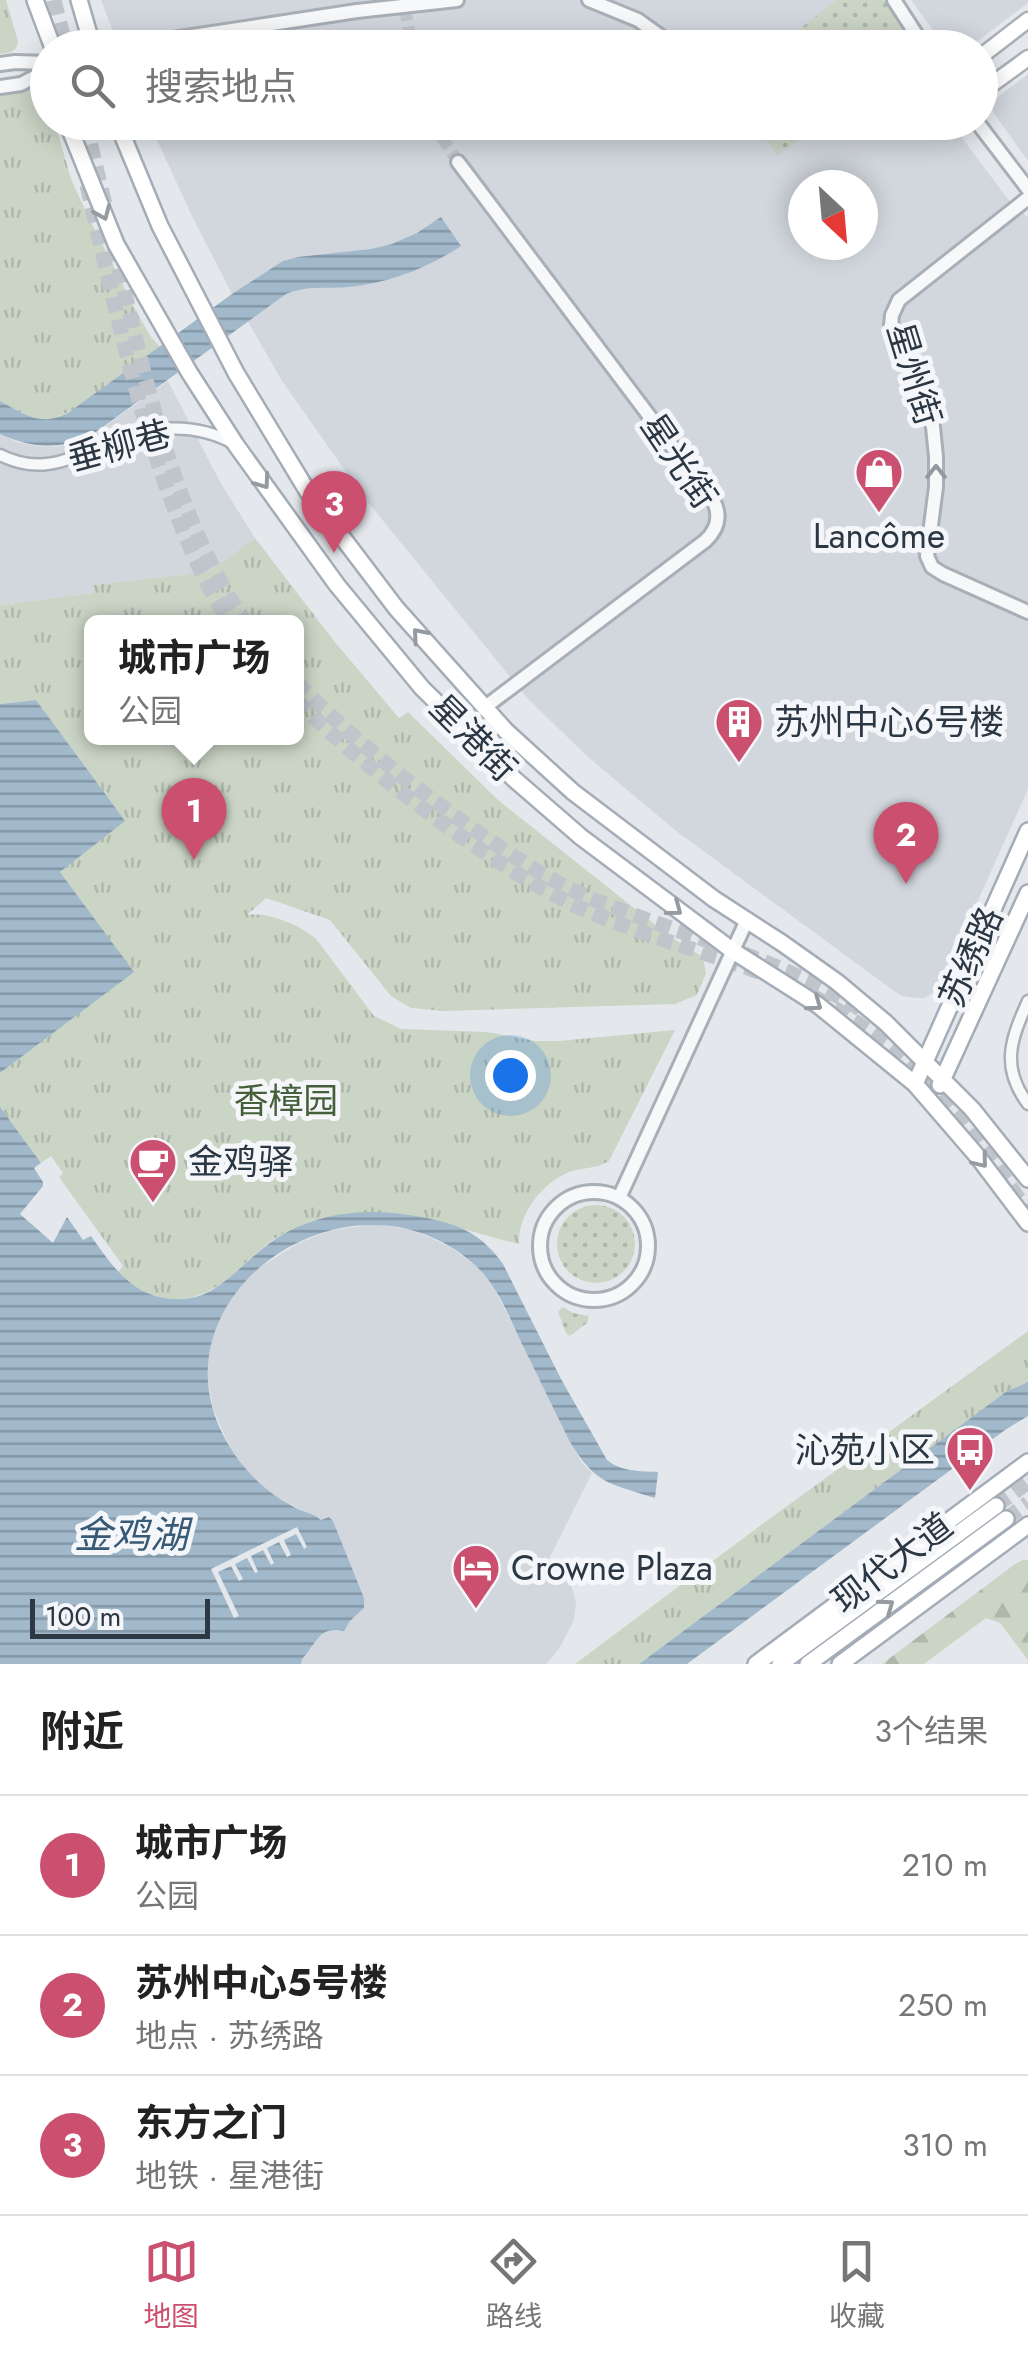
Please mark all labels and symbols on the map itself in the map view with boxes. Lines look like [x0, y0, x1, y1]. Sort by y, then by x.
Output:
north arrow [788, 170, 878, 260]
one-way arrow [91, 203, 111, 221]
street label: 星州街 [875, 316, 953, 432]
street label: 星光街 [629, 403, 729, 519]
street label: 垂柳巷 [62, 408, 176, 484]
shop icon: Lancôme [853, 446, 905, 514]
one-way arrow [925, 464, 947, 480]
pin: 3 [302, 470, 366, 553]
one-way arrow [251, 471, 268, 489]
place label: Lancôme [813, 511, 945, 561]
one-way arrow [412, 628, 430, 647]
street label: 星港街 [418, 683, 528, 793]
building icon: 苏州中心6号楼 [713, 696, 765, 764]
place label: 苏州中心6号楼 [774, 697, 1004, 747]
pin: 1 [162, 778, 226, 860]
pin: 2 [874, 802, 938, 884]
one-way arrow [664, 897, 682, 914]
street label: 苏绣路 [927, 899, 1015, 1015]
one-way arrow [804, 992, 822, 1009]
your location [485, 1050, 536, 1101]
park label: 香樟园 [233, 1076, 339, 1126]
cafe icon: 金鸡驿 [127, 1136, 179, 1204]
place label: 金鸡驿 [188, 1137, 293, 1187]
one-way arrow [969, 1150, 987, 1168]
bus stop icon: 沁苑小区 [944, 1424, 996, 1492]
place label: 沁苑小区 [795, 1425, 935, 1475]
street label: 现代大道 [821, 1501, 963, 1625]
water label: 金鸡湖 [74, 1507, 193, 1562]
hotel icon: Crowne Plaza [450, 1542, 502, 1610]
place label: Crowne Plaza [511, 1543, 713, 1593]
scale bar [30, 1594, 210, 1638]
one-way arrow [876, 1601, 894, 1618]

